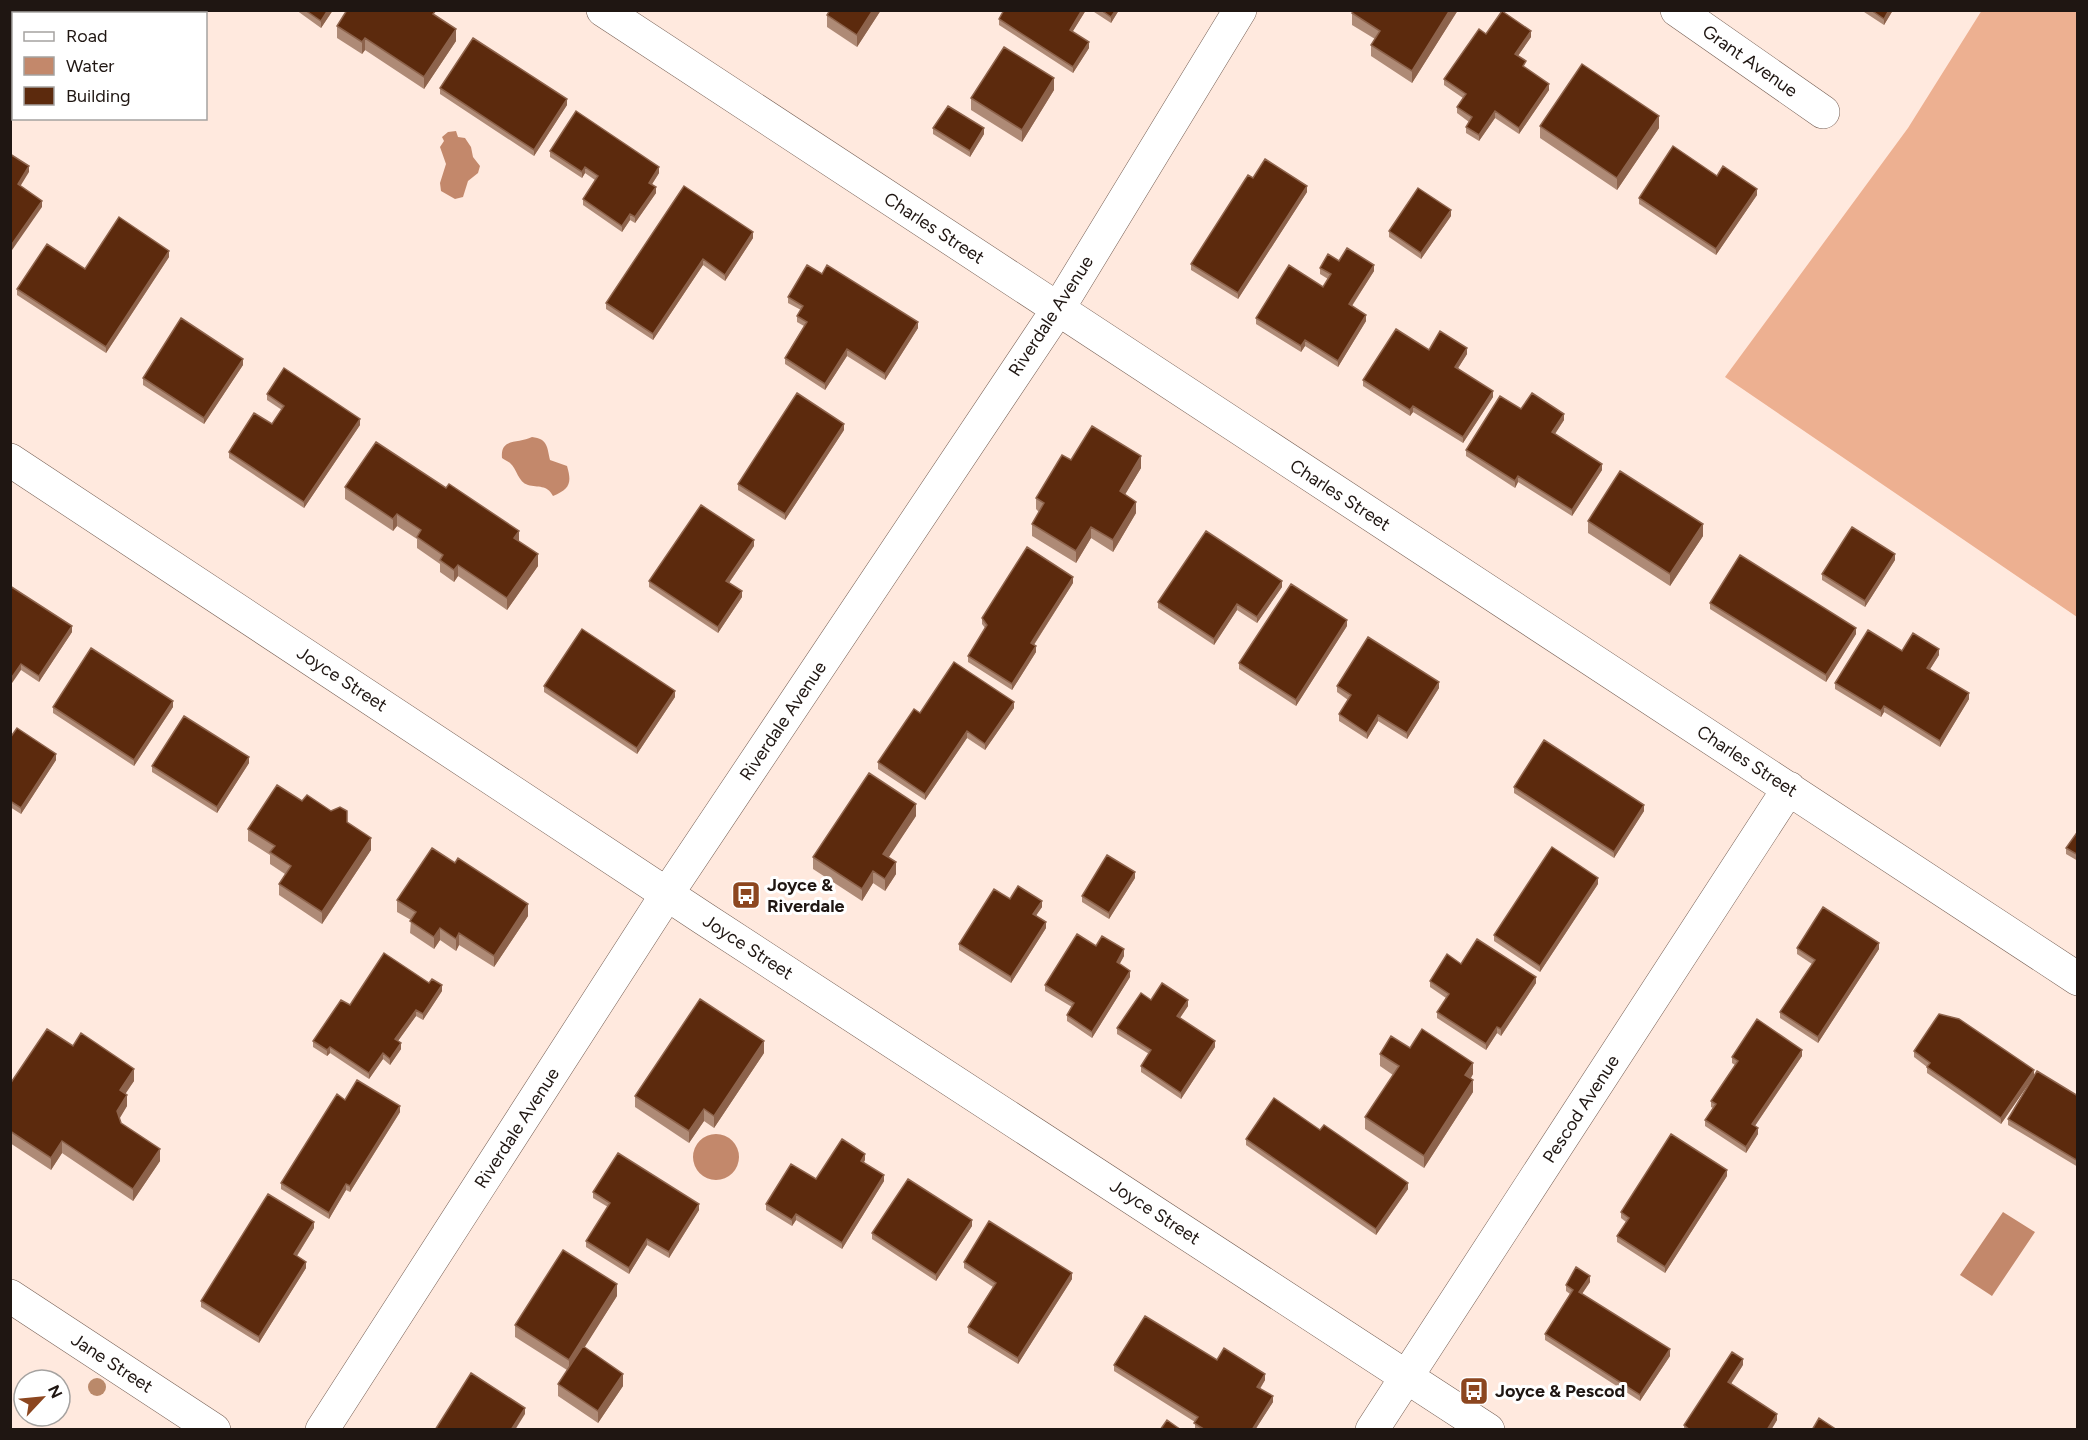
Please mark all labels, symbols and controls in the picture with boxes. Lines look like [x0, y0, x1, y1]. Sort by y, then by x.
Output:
legend [12, 12, 207, 120]
street label: Grant Avenue [1698, 20, 1802, 102]
text: Road [66, 25, 107, 47]
text: Water [66, 55, 114, 77]
text: Building [66, 85, 131, 107]
street label: Charles Street [880, 187, 989, 269]
street label: Riverdale Avenue [1004, 251, 1098, 380]
street label: Charles Street [1286, 454, 1395, 536]
street label: Joyce Street [293, 642, 391, 716]
street label: Riverdale Avenue [735, 657, 831, 785]
street label: Charles Street [1693, 720, 1802, 802]
place label: Joyce & Riverdale [767, 874, 845, 917]
bus stop icon: Joyce & Riverdale [730, 879, 762, 911]
street label: Joyce Street [699, 910, 797, 984]
street label: Pescod Avenue [1538, 1051, 1624, 1167]
street label: Riverdale Avenue [470, 1063, 564, 1192]
street label: Joyce Street [1106, 1175, 1204, 1249]
street label: Jane Street [67, 1328, 157, 1398]
north arrow [12, 1368, 72, 1428]
bus stop icon: Joyce & Pescod [1458, 1375, 1490, 1407]
place label: Joyce & Pescod [1495, 1380, 1625, 1402]
text: N [44, 1382, 66, 1401]

